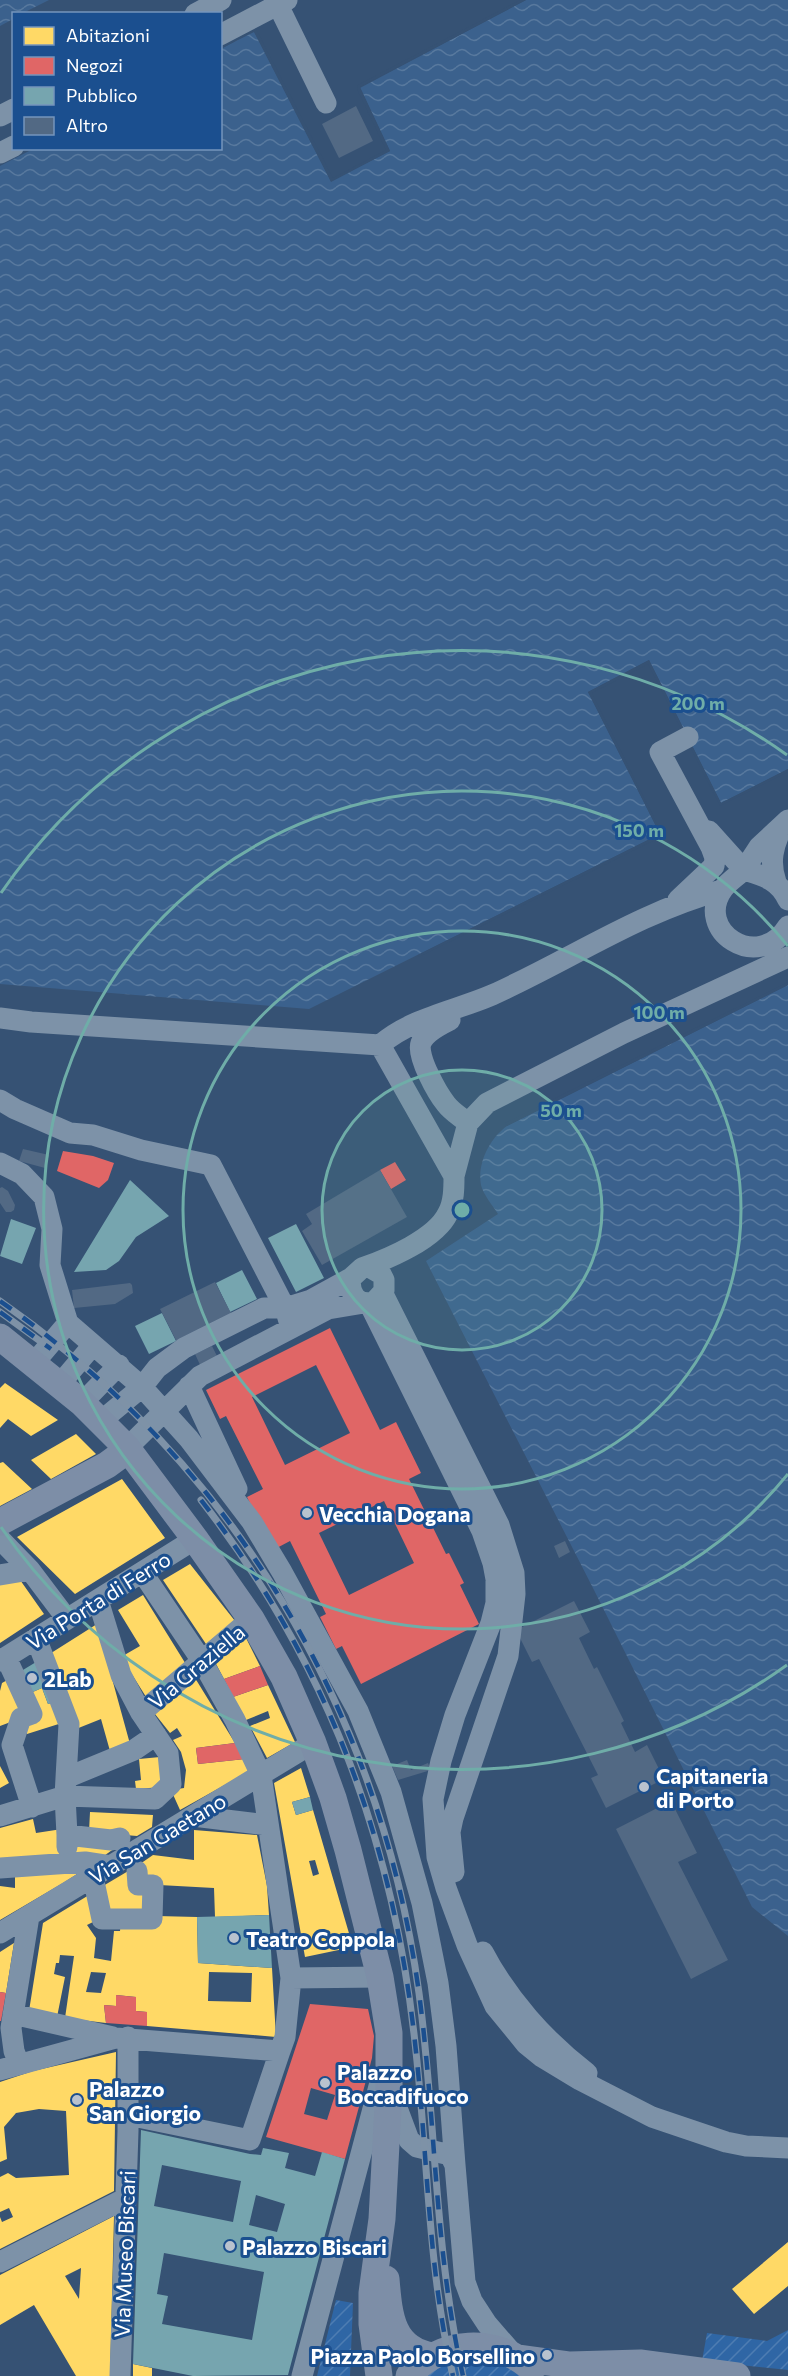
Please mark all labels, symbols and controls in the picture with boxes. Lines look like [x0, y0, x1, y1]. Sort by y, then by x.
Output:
legend [12, 12, 222, 150]
text: Abitazioni [66, 24, 150, 46]
text: Negozi [66, 54, 123, 76]
text: Pubblico [66, 84, 138, 106]
text: Altro [66, 114, 108, 136]
text: 200 m [671, 692, 725, 714]
text: 150 m [614, 819, 664, 841]
text: 100 m [633, 1001, 685, 1023]
text: 50 m [540, 1099, 582, 1121]
centre of rings [452, 1200, 472, 1220]
place label: Vecchia Dogana [319, 1501, 471, 1526]
marker: Vecchia Dogana [300, 1506, 314, 1520]
street label: Via Porta di Ferro [21, 1546, 175, 1654]
street label: Via Graziella [143, 1619, 249, 1713]
place label: 2Lab [44, 1666, 92, 1691]
marker: 2Lab [25, 1671, 39, 1685]
place label: Capitaneria di Porto [656, 1763, 768, 1812]
marker: Capitaneria di Porto [637, 1780, 651, 1794]
street label: Via San Gaetano [84, 1787, 230, 1889]
place label: Teatro Coppola [246, 1926, 395, 1951]
marker: Teatro Coppola [227, 1931, 241, 1945]
place label: Palazzo Boccadifuoco [337, 2059, 469, 2108]
place label: Palazzo San Giorgio [89, 2076, 201, 2125]
marker: Palazzo Boccadifuoco [318, 2076, 332, 2090]
marker: Palazzo San Giorgio [70, 2093, 84, 2107]
street label: Via Museo Biscari [109, 2170, 139, 2338]
place label: Palazzo Biscari [242, 2234, 387, 2259]
marker: Palazzo Biscari [223, 2239, 237, 2253]
place label: Piazza Paolo Borsellino [311, 2343, 535, 2368]
marker: Piazza Paolo Borsellino [540, 2348, 554, 2362]

